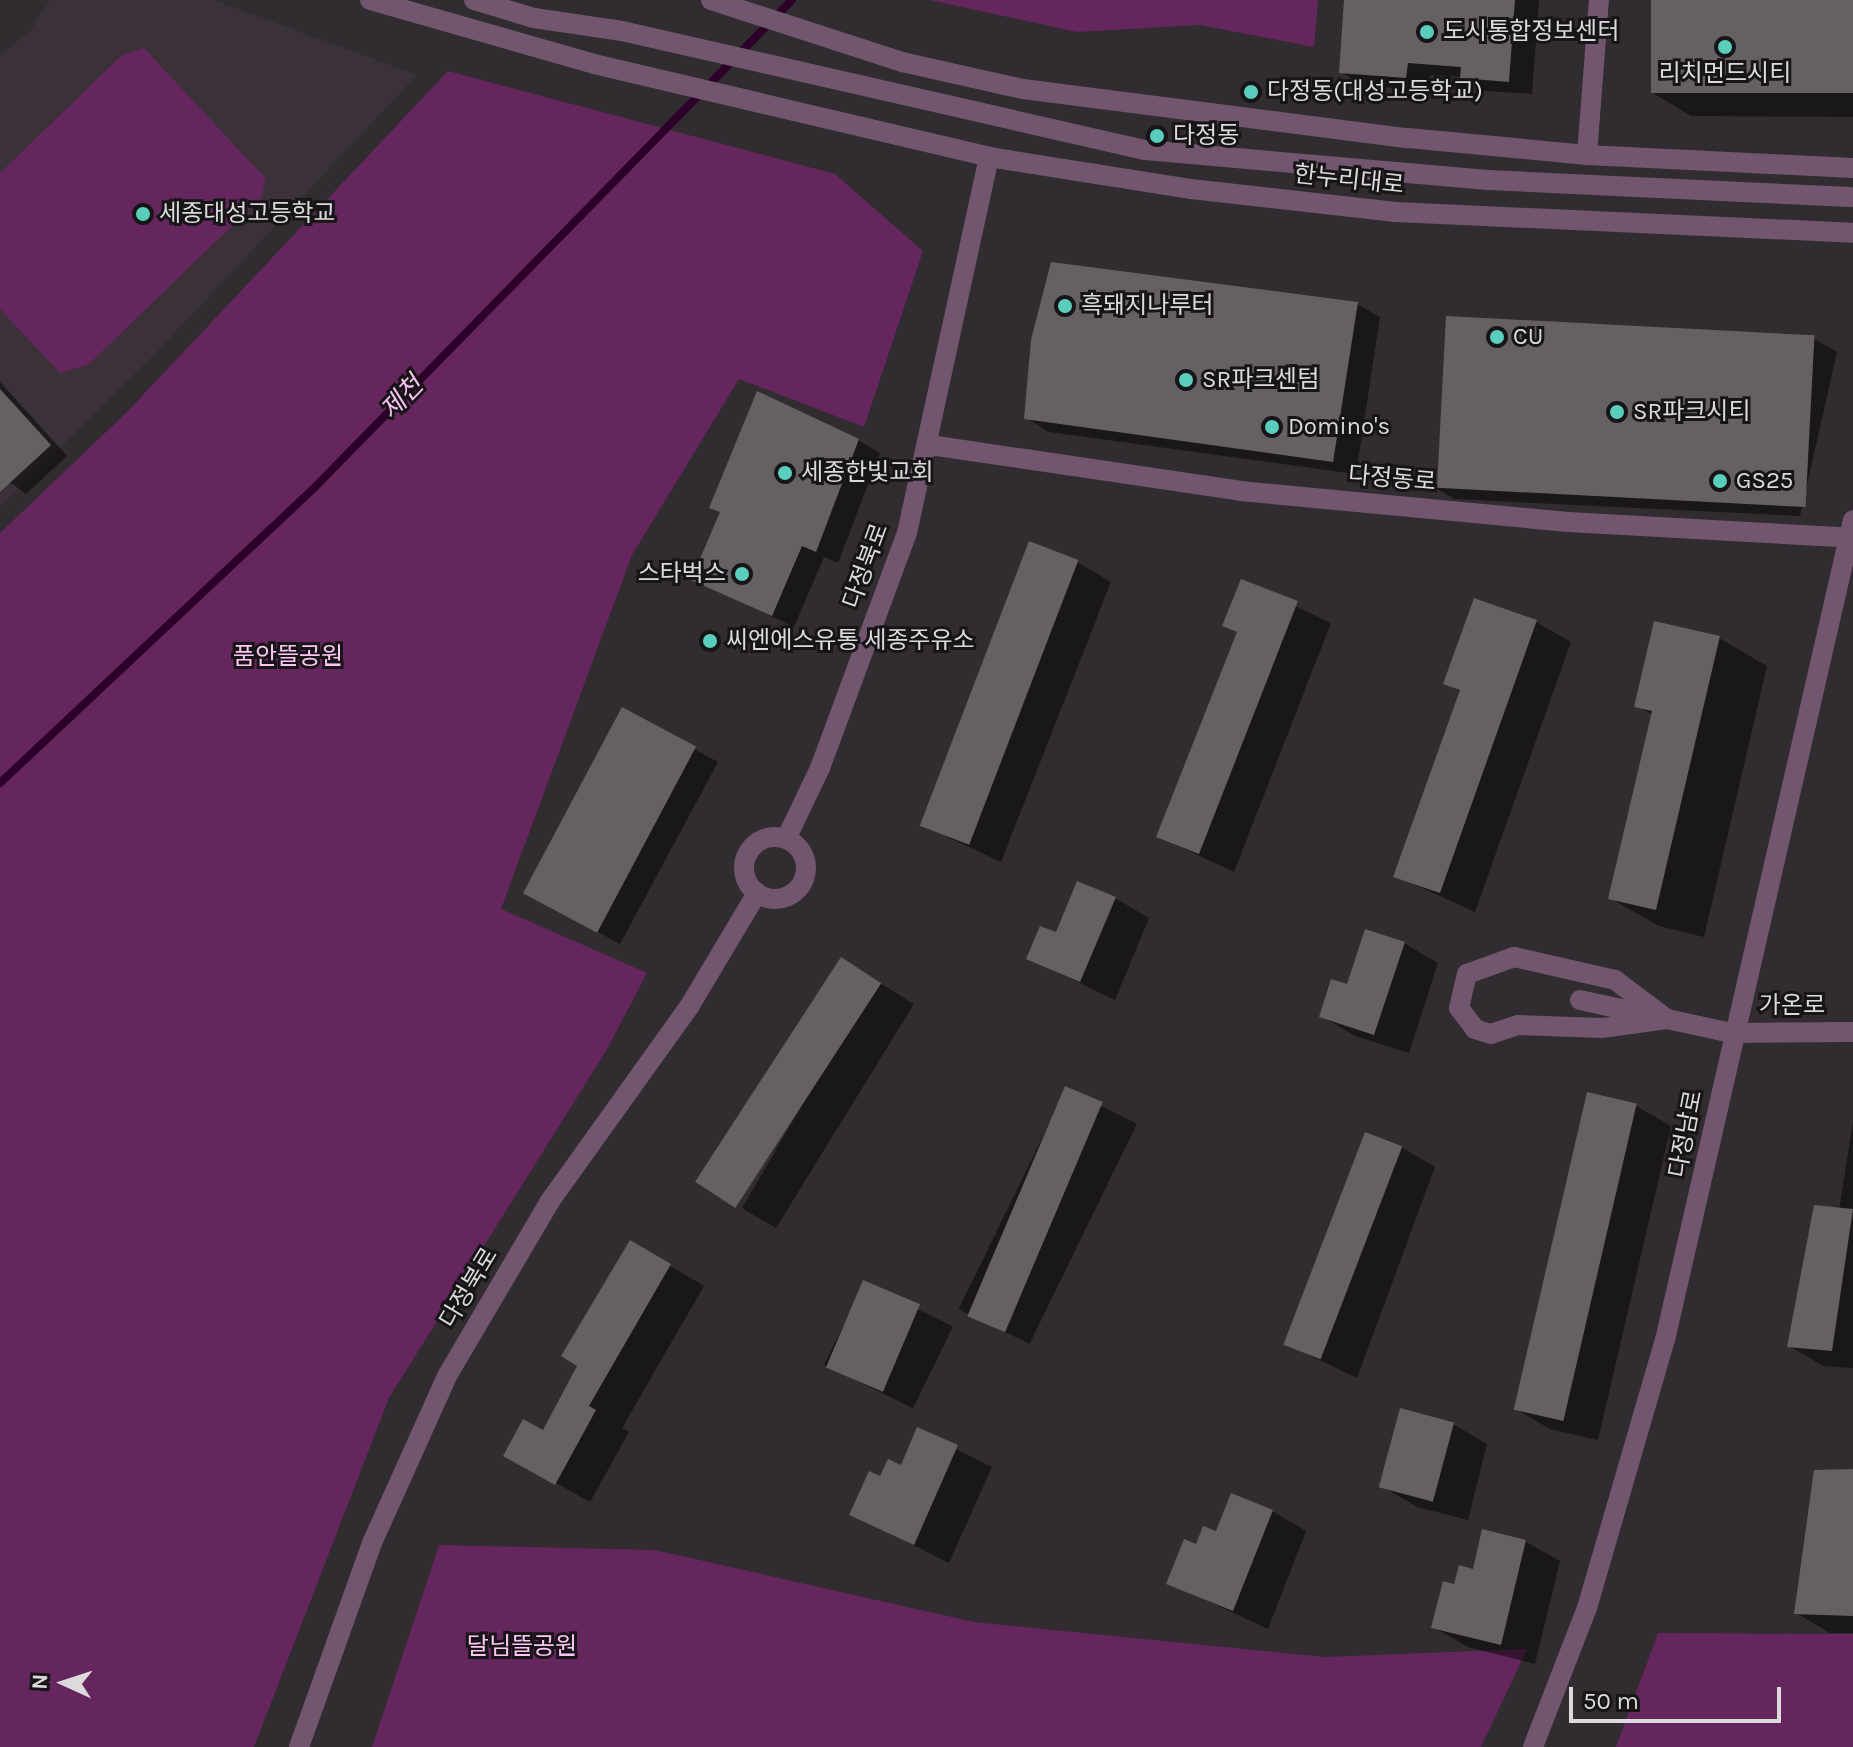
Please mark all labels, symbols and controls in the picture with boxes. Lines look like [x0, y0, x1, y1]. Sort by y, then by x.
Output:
place label: 도시통합정보센터 [1443, 18, 1620, 46]
marker: 도시통합정보센터 [1418, 23, 1436, 41]
marker: 리치먼드시티 [1716, 38, 1734, 56]
place label: 리치먼드시티 [1659, 60, 1791, 88]
place label: 다정동(대성고등학교) [1267, 78, 1483, 106]
marker: 다정동(대성고등학교) [1242, 83, 1260, 101]
place label: 다정동 [1173, 122, 1239, 150]
marker: 다정동 [1148, 127, 1166, 145]
street label: 한누리대로 [1293, 160, 1405, 200]
place label: 세종대성고등학교 [159, 200, 336, 228]
marker: 세종대성고등학교 [134, 205, 152, 223]
place label: 흑돼지나루터 [1081, 292, 1213, 320]
marker: 흑돼지나루터 [1056, 297, 1074, 315]
place label: CU [1513, 323, 1543, 351]
marker: CU [1488, 328, 1506, 346]
place label: SR파크센텀 [1202, 366, 1320, 394]
water label: 제천 [374, 370, 430, 426]
marker: SR파크센텀 [1177, 371, 1195, 389]
place label: SR파크시티 [1633, 398, 1751, 426]
marker: SR파크시티 [1608, 403, 1626, 421]
place label: Domino's [1288, 413, 1390, 441]
marker: Domino's [1263, 418, 1281, 436]
place label: 세종한빛교회 [801, 459, 933, 487]
street label: 다정동로 [1347, 461, 1437, 497]
marker: 세종한빛교회 [776, 464, 794, 482]
place label: GS25 [1736, 467, 1793, 495]
marker: GS25 [1711, 472, 1729, 490]
street label: 다정북로 [837, 520, 895, 612]
place label: 스타벅스 [638, 560, 726, 588]
marker: 스타벅스 [733, 565, 751, 583]
place label: 씨엔에스유통 세종주유소 [726, 627, 975, 655]
marker: 씨엔에스유통 세종주유소 [701, 632, 719, 650]
park label: 품안뜰공원 [233, 643, 343, 671]
street label: 가온로 [1759, 992, 1825, 1020]
street label: 다정남로 [1663, 1088, 1709, 1180]
street label: 다정북로 [434, 1243, 504, 1333]
park label: 달님뜰공원 [467, 1633, 577, 1661]
north arrow [24, 1643, 104, 1723]
scale bar [1573, 1671, 1785, 1721]
text: N [27, 1673, 53, 1690]
text: 50 m [1583, 1687, 1639, 1715]

